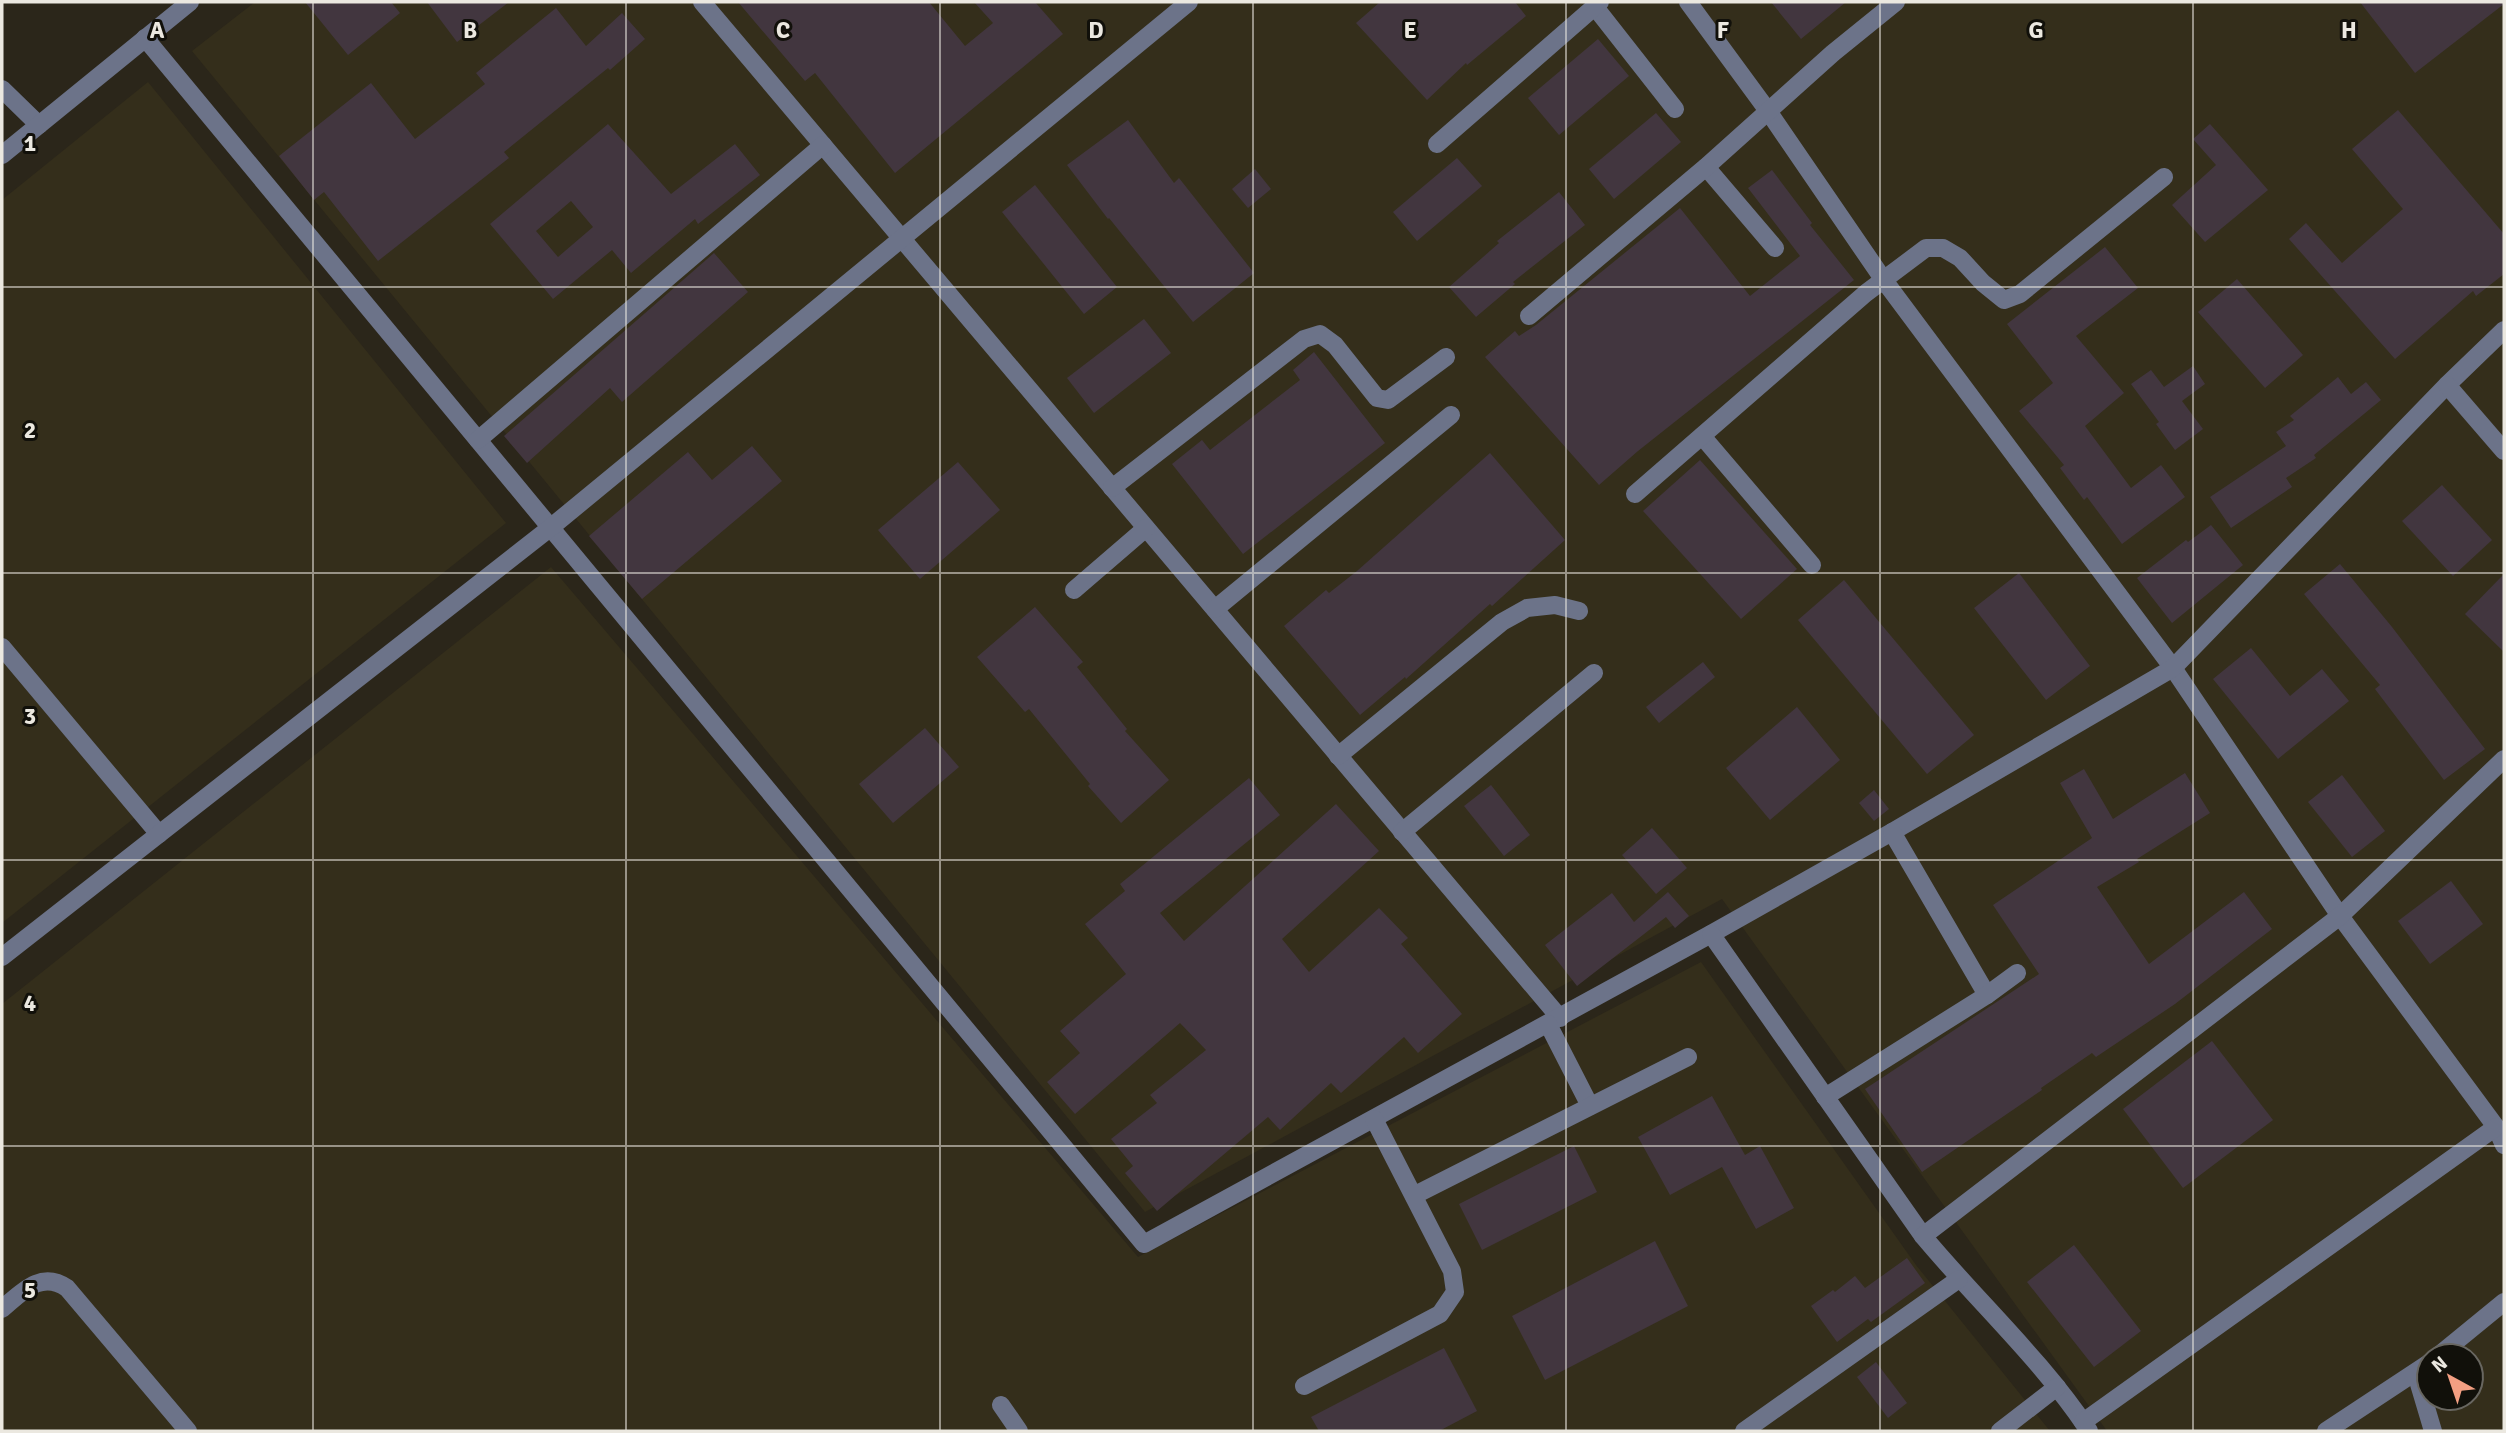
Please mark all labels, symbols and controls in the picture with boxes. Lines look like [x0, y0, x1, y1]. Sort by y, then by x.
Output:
text: A [150, 16, 165, 45]
text: B [463, 16, 477, 45]
text: C [776, 16, 790, 45]
text: D [1088, 16, 1104, 45]
text: E [1403, 16, 1417, 45]
text: F [1717, 16, 1729, 45]
text: G [2028, 16, 2044, 45]
text: H [2341, 16, 2357, 45]
text: 1 [24, 129, 36, 158]
text: 2 [24, 416, 36, 445]
text: 3 [24, 702, 36, 731]
text: 4 [24, 989, 36, 1018]
text: 5 [24, 1276, 36, 1305]
north arrow [2415, 1342, 2485, 1412]
text: N [2427, 1351, 2452, 1378]

